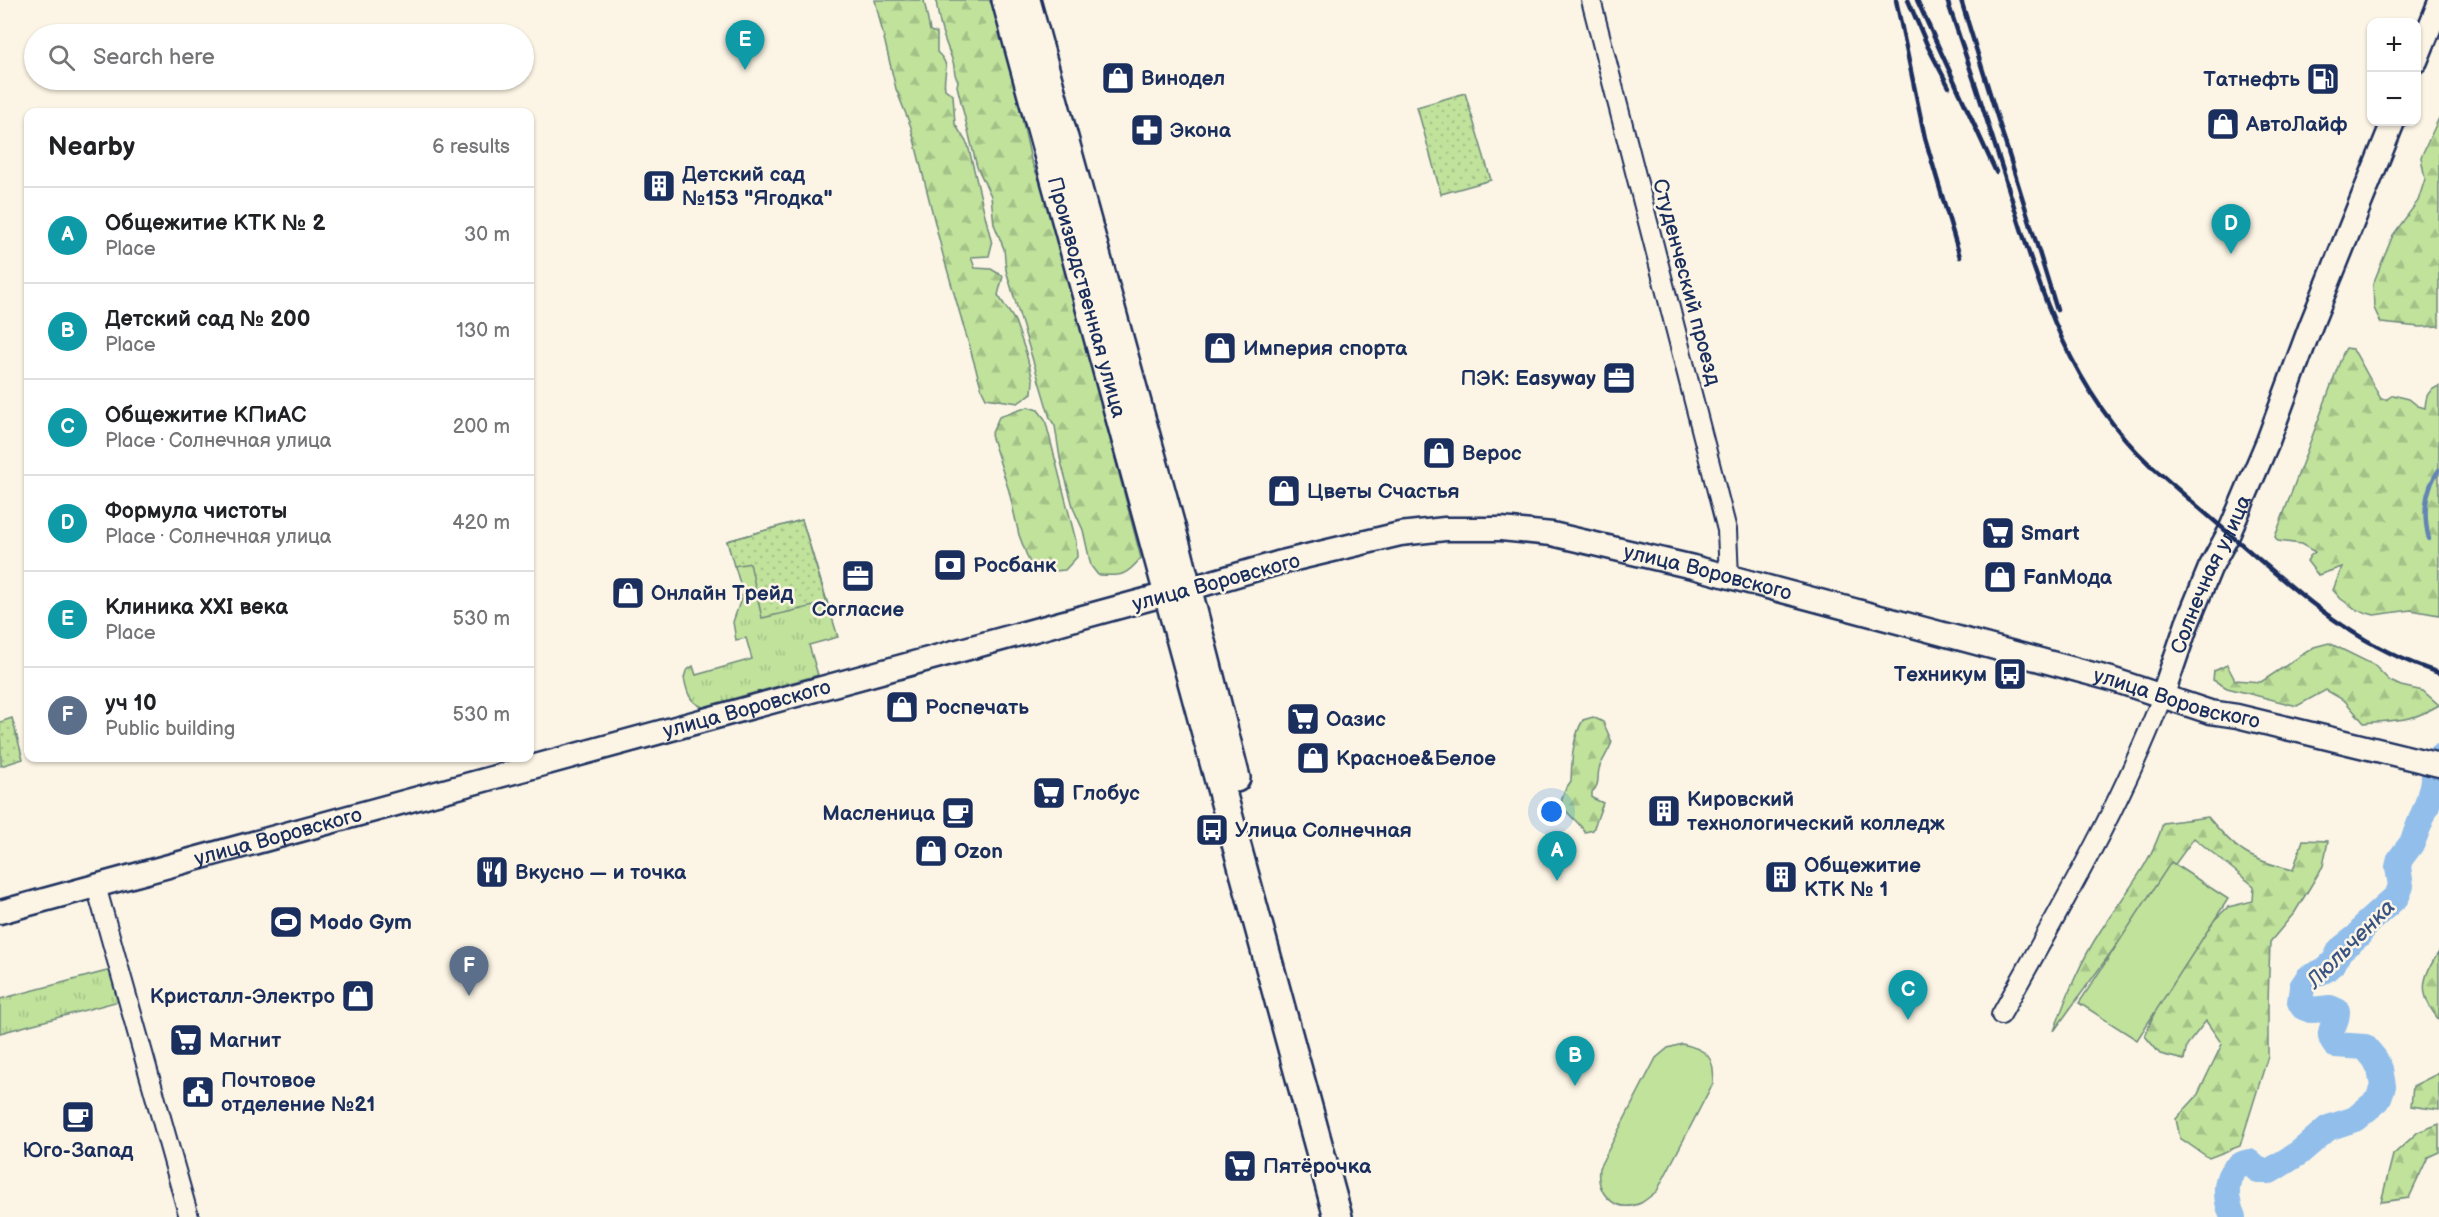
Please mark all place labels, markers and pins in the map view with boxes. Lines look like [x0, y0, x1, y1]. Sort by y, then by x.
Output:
pin: E [726, 20, 764, 70]
shop icon: Винодел [1100, 60, 1136, 96]
fuel station icon: Татнефть [2305, 61, 2341, 97]
place label: Винодел [1141, 66, 1225, 91]
place label: Татнефть [2203, 67, 2300, 92]
shop icon: АвтоЛайф [2205, 106, 2241, 142]
pharmacy icon: Экона [1129, 112, 1165, 148]
place label: АвтоЛайф [2245, 112, 2348, 137]
place label: Экона [1170, 118, 1232, 143]
place label: Детский сад №153 "Ягодка" [682, 162, 833, 211]
building icon: Детский сад №153 "Ягодка" [641, 168, 677, 204]
pin: D [2212, 204, 2250, 254]
shop icon: Империя спорта [1202, 330, 1238, 366]
place label: Империя спорта [1243, 336, 1408, 361]
office icon: ПЭК: Easyway [1601, 360, 1637, 396]
place label: ПЭК: Easyway [1461, 366, 1596, 391]
shop icon: Верос [1421, 435, 1457, 471]
place label: Верос [1462, 441, 1522, 466]
shop icon: Цветы Счастья [1266, 473, 1302, 509]
place label: Цветы Счастья [1307, 479, 1460, 504]
supermarket icon: Smart [1980, 515, 2016, 551]
place label: Smart [2021, 521, 2079, 546]
bank icon: Росбанк [932, 547, 968, 583]
place label: Росбанк [973, 553, 1057, 578]
office icon: Согласие [840, 558, 876, 594]
shop icon: FanМода [1982, 559, 2018, 595]
place label: FanМода [2023, 565, 2113, 590]
shop icon: Онлайн Трейд [610, 575, 646, 611]
place label: Онлайн Трейд [651, 581, 794, 606]
place label: Согласие [812, 597, 905, 622]
bus stop icon: Техникум [1992, 656, 2028, 692]
place label: Техникум [1894, 662, 1987, 687]
shop icon: Роспечать [884, 689, 920, 725]
place label: Роспечать [925, 695, 1029, 720]
supermarket icon: Оазис [1285, 701, 1321, 737]
place label: Оазис [1326, 707, 1386, 732]
shop icon: Красное&Белое [1295, 740, 1331, 776]
place label: Красное&Белое [1336, 746, 1496, 771]
supermarket icon: Глобус [1031, 775, 1067, 811]
place label: Глобус [1072, 781, 1140, 806]
place label: Кировский технологический колледж [1687, 787, 1945, 836]
building icon: Кировский технологический колледж [1646, 793, 1682, 829]
cafe icon: Масленица [940, 795, 976, 831]
place label: Масленица [822, 801, 936, 826]
bus stop icon: Улица Солнечная [1194, 812, 1230, 848]
place label: Улица Солнечная [1235, 818, 1412, 843]
pin: A [1538, 832, 1576, 881]
shop icon: Ozon [913, 833, 949, 869]
place label: Ozon [954, 839, 1003, 864]
place label: Общежитие КТК № 1 [1804, 853, 1921, 902]
restaurant icon: Вкусно — и точка [474, 854, 510, 890]
building icon: Общежитие КТК № 1 [1763, 859, 1799, 895]
place label: Вкусно — и точка [515, 860, 687, 885]
sports icon: Modo Gym [268, 904, 304, 940]
place label: Modo Gym [309, 910, 412, 935]
pin: F [450, 946, 488, 996]
pin: C [1888, 970, 1928, 1020]
shop icon: Кристалл-Электро [340, 978, 376, 1014]
place label: Кристалл-Электро [150, 984, 335, 1009]
supermarket icon: Магнит [168, 1022, 204, 1058]
place label: Магнит [209, 1028, 281, 1053]
pin: B [1556, 1036, 1594, 1086]
place label: Почтовое отделение №21 [221, 1068, 375, 1117]
public building icon: Почтовое отделение №21 [180, 1074, 216, 1110]
cafe icon: Юго-Запад [60, 1099, 96, 1135]
place label: Юго-Запад [23, 1138, 134, 1163]
supermarket icon: Пятёрочка [1222, 1148, 1258, 1184]
place label: Пятёрочка [1263, 1154, 1372, 1179]

